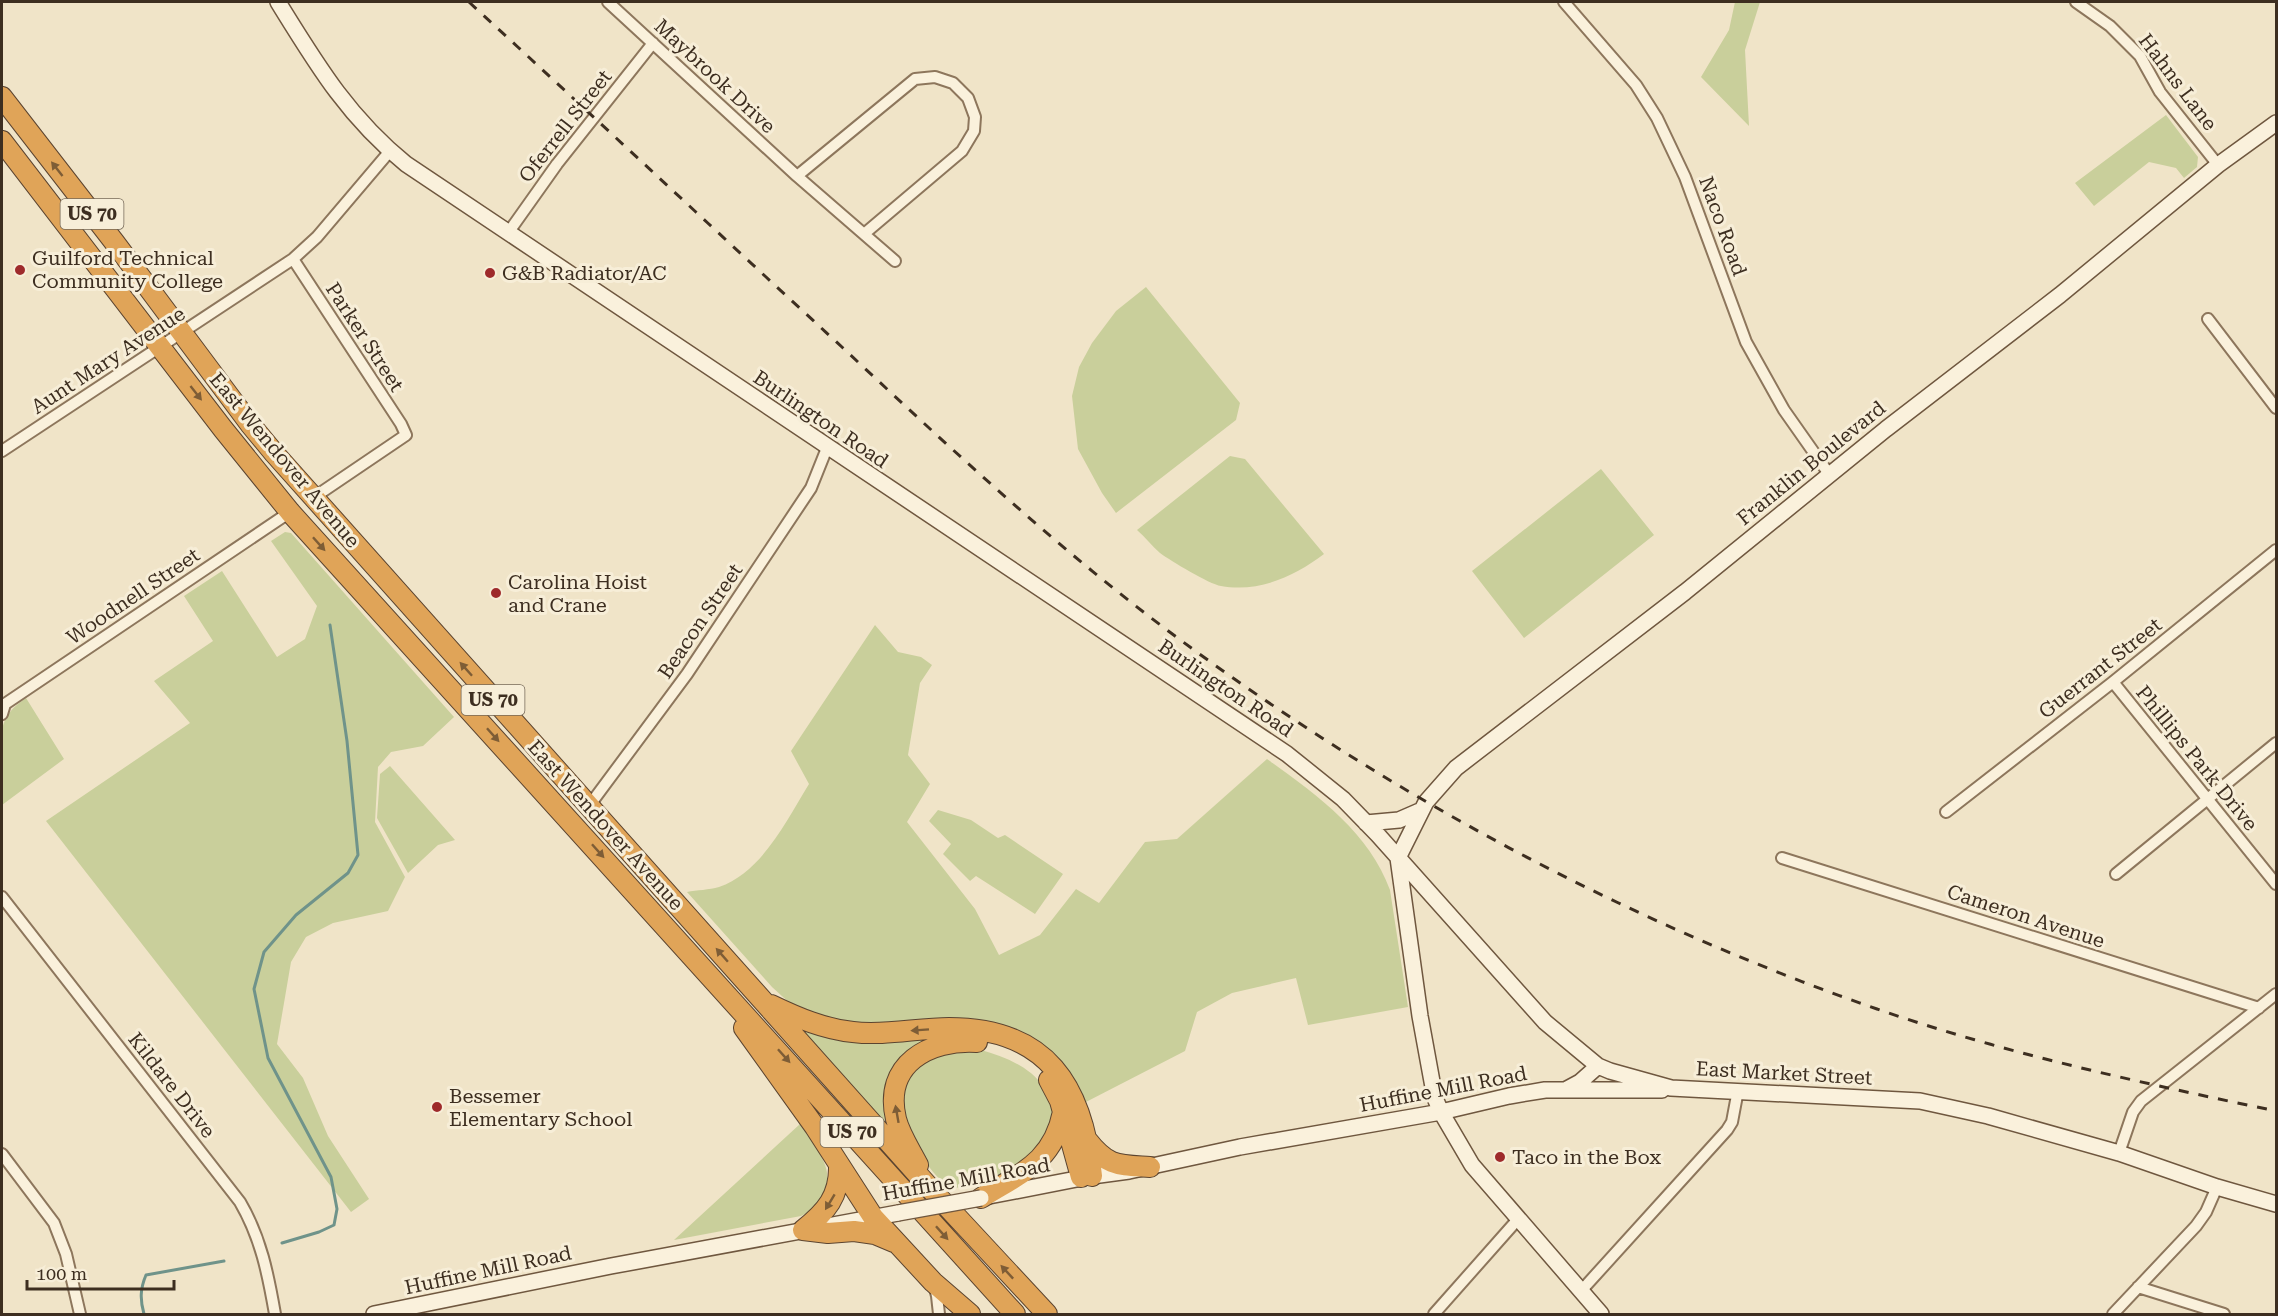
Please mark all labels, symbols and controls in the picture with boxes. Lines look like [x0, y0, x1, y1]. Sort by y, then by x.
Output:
street label: Maybrook Drive [650, 14, 780, 138]
street label: Hahns Lane [2134, 29, 2222, 135]
street label: Oferrell Street [514, 64, 617, 187]
one-way arrow [51, 161, 64, 177]
street label: Naco Road [1694, 173, 1752, 279]
road number: US 70 [60, 199, 124, 229]
place label: Guilford Technical Community College [32, 246, 223, 293]
place label: G&B Radiator/AC [502, 261, 667, 285]
marker: Guilford Technical Community College [13, 263, 27, 277]
marker: G&B Radiator/AC [483, 266, 497, 280]
street label: Parker Street [321, 278, 409, 396]
street label: Aunt Mary Avenue [27, 301, 189, 419]
street label: Burlington Road [749, 365, 893, 473]
street label: East Wendover Avenue [205, 368, 365, 552]
one-way arrow [189, 386, 201, 401]
street label: Franklin Boulevard [1732, 396, 1890, 530]
one-way arrow [312, 537, 326, 551]
street label: Woodnell Street [62, 542, 205, 649]
street label: Beacon Street [653, 558, 748, 683]
place label: Carolina Hoist and Crane [508, 570, 648, 617]
marker: Carolina Hoist and Crane [489, 586, 503, 600]
street label: Guerrant Street [2034, 612, 2167, 723]
street label: Burlington Road [1154, 634, 1298, 742]
one-way arrow [460, 662, 473, 677]
street label: Phillips Park Drive [2131, 681, 2263, 835]
road number: US 70 [462, 685, 524, 715]
one-way arrow [486, 727, 499, 742]
street label: East Wendover Avenue [523, 735, 689, 915]
one-way arrow [591, 843, 604, 858]
street label: Cameron Avenue [1944, 879, 2108, 953]
one-way arrow [716, 948, 729, 963]
one-way arrow [910, 1025, 929, 1035]
street label: Kildare Drive [123, 1028, 221, 1142]
one-way arrow [777, 1048, 790, 1063]
street label: East Market Street [1695, 1056, 1873, 1090]
street label: Huffine Mill Road [1357, 1061, 1529, 1117]
place label: Bessemer Elementary School [449, 1084, 632, 1131]
marker: Bessemer Elementary School [430, 1100, 444, 1114]
one-way arrow [892, 1105, 901, 1124]
road number: US 70 [820, 1117, 884, 1147]
place label: Taco in the Box [1512, 1145, 1661, 1169]
marker: Taco in the Box [1493, 1150, 1507, 1164]
street label: Huffine Mill Road [880, 1152, 1052, 1206]
one-way arrow [824, 1194, 835, 1210]
one-way arrow [935, 1225, 949, 1240]
street label: Huffine Mill Road [402, 1241, 574, 1299]
scale bar [27, 1253, 174, 1291]
text: 100 m [36, 1263, 87, 1284]
one-way arrow [1000, 1264, 1014, 1279]

